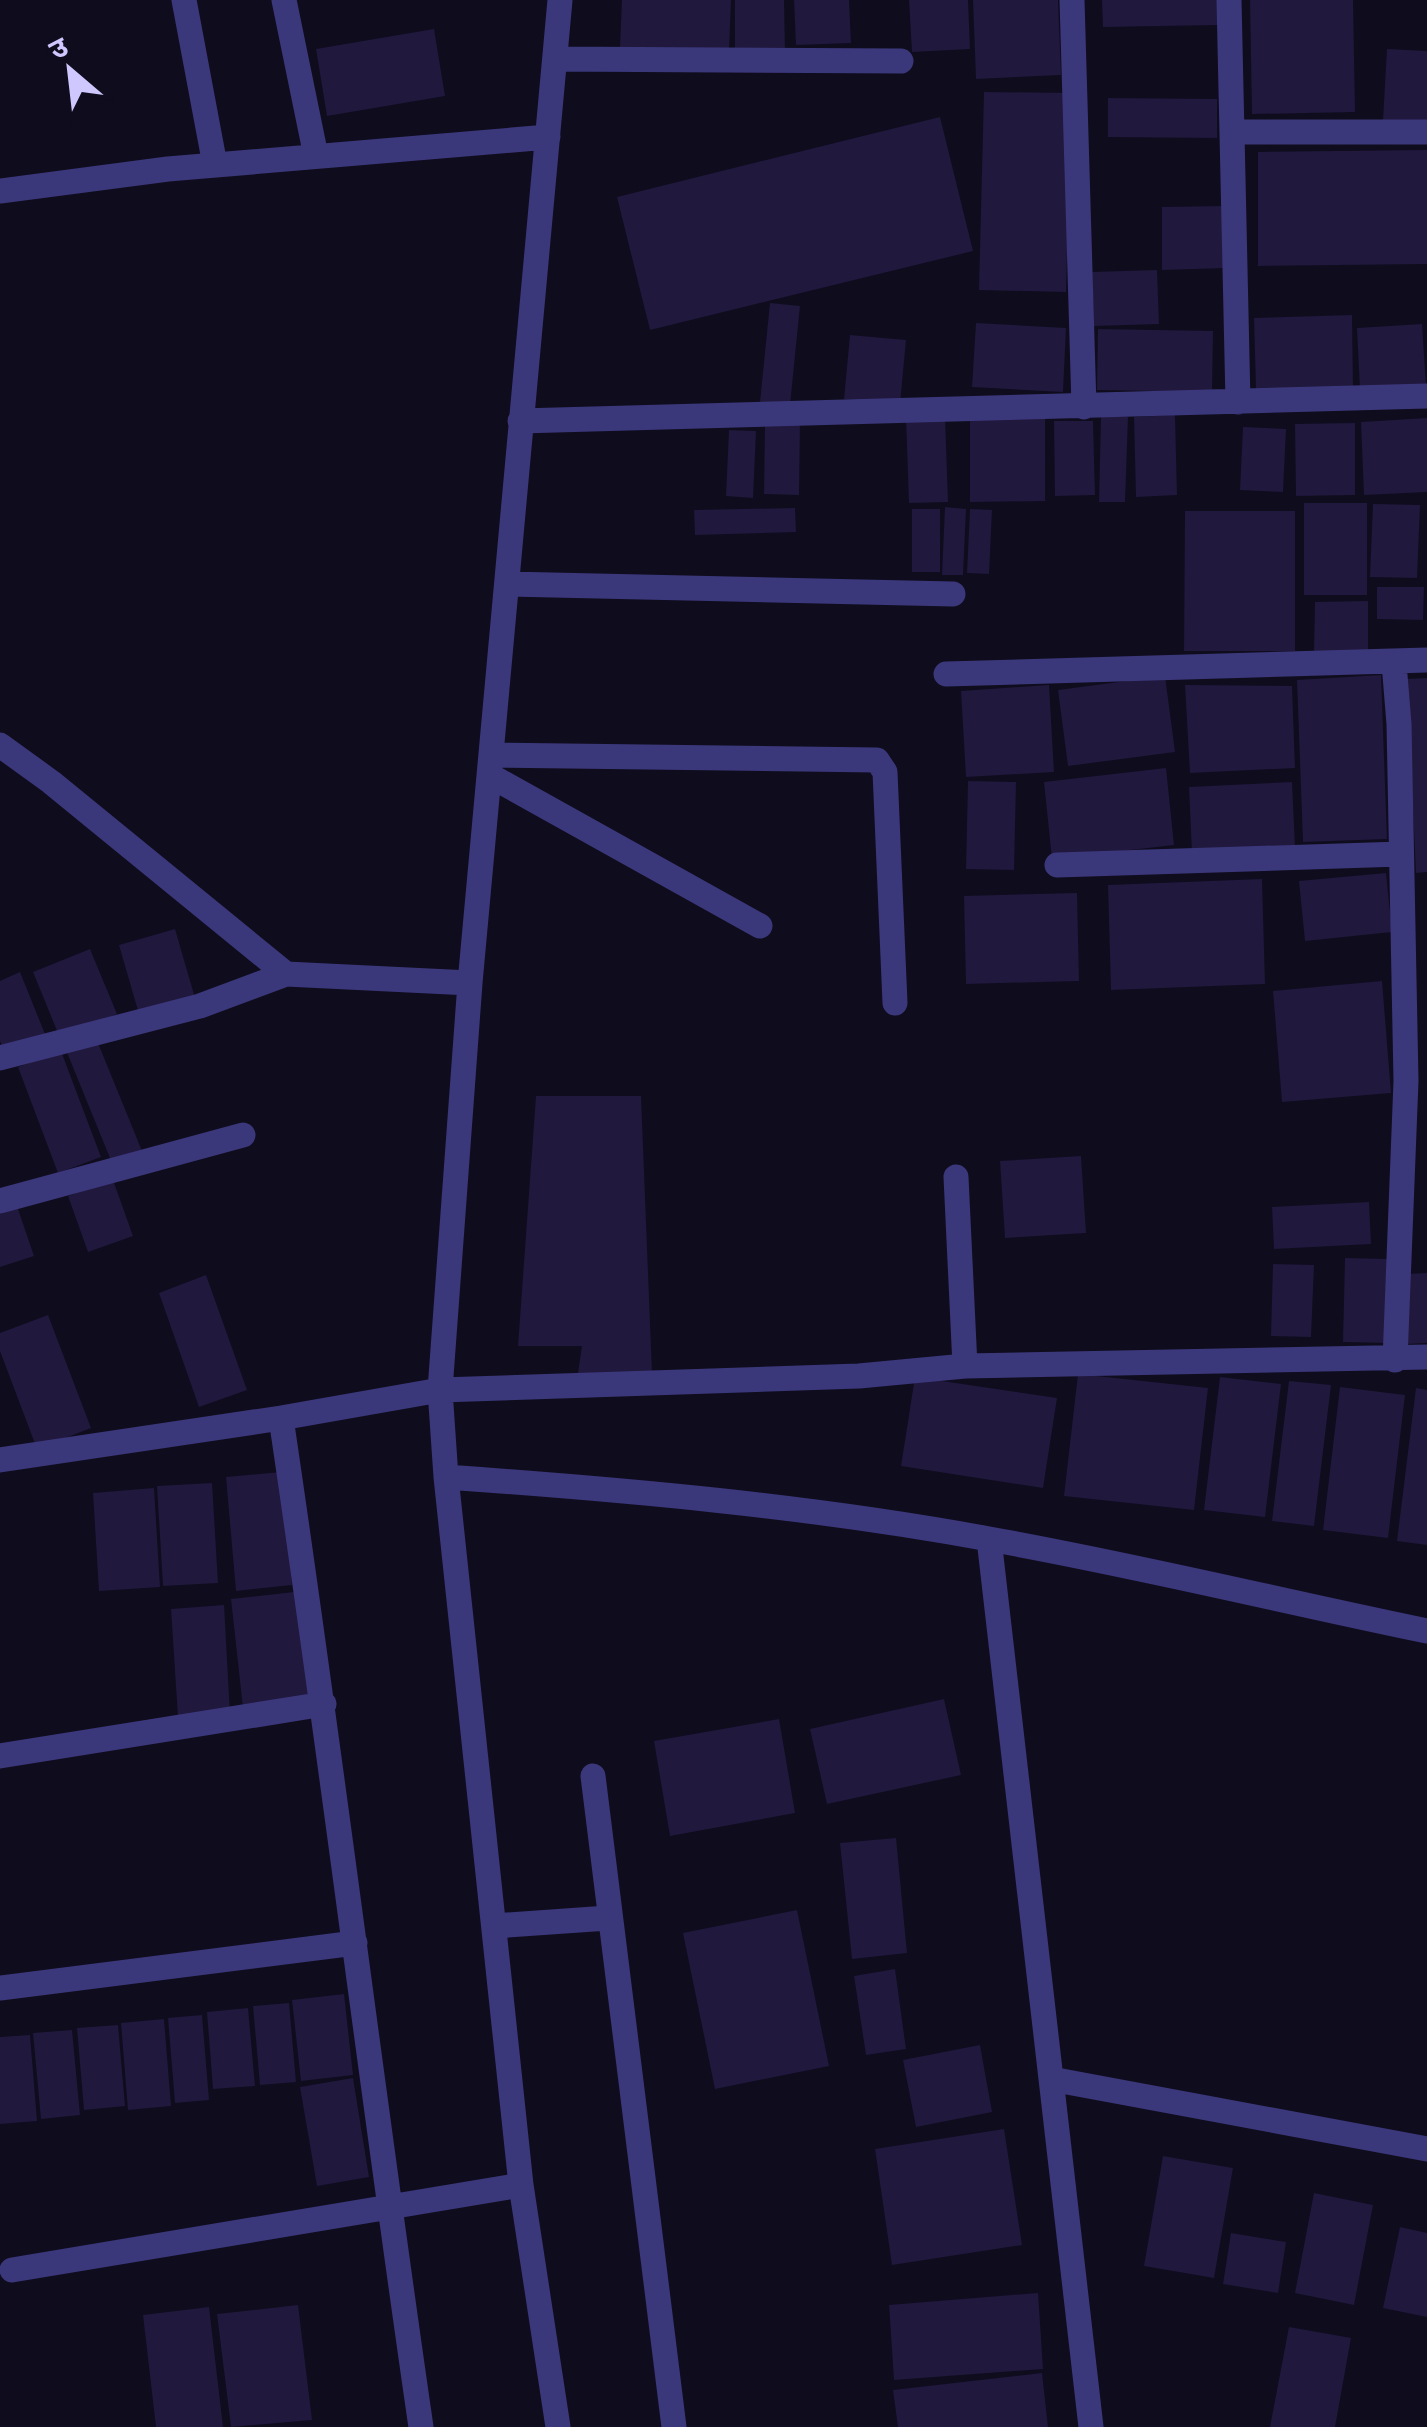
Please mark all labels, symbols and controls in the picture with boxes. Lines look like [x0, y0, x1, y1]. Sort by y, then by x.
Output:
north arrow [20, 20, 120, 120]
text: उ [44, 31, 74, 66]

